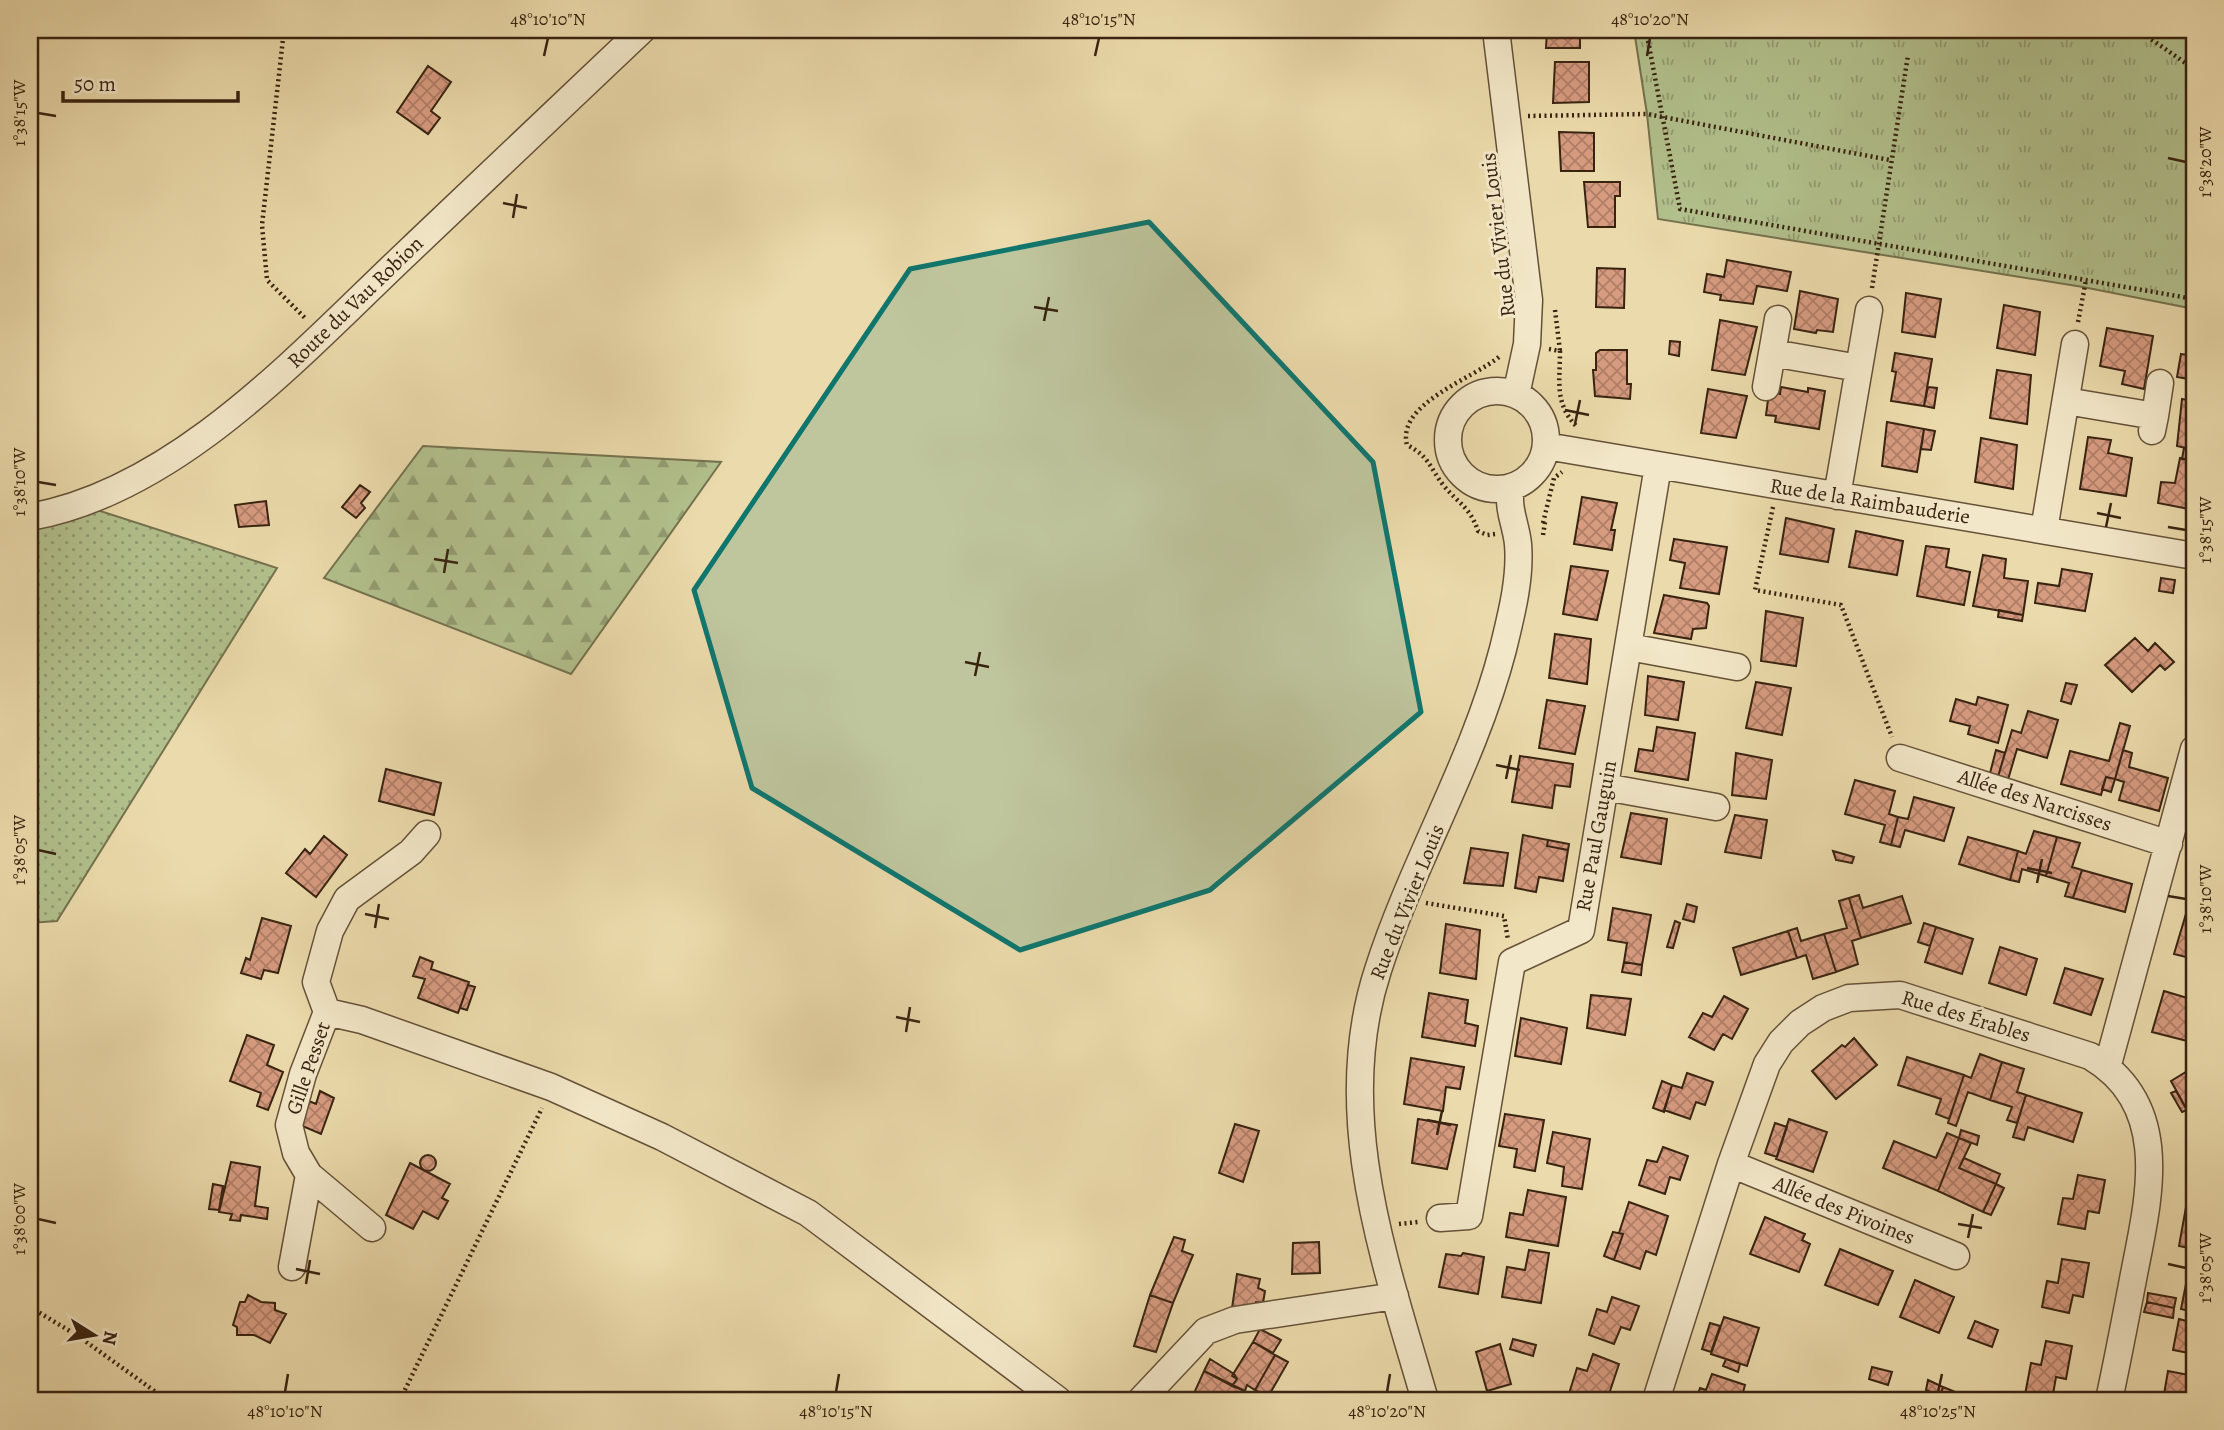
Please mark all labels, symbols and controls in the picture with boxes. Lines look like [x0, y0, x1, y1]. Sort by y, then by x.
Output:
text: 48°10'10"N [510, 7, 586, 31]
text: 48°10'15"N [1062, 7, 1136, 31]
text: 48°10'20"N [1611, 7, 1689, 31]
scale bar [63, 60, 238, 104]
text: 50 m [74, 70, 116, 98]
text: 1°38'15"W [7, 79, 31, 147]
text: 1°38'20"W [2193, 126, 2217, 198]
street label: Rue du Vivier Louis [1474, 151, 1522, 319]
street label: Route du Vau Robion [281, 230, 429, 374]
text: 1°38'10"W [7, 447, 31, 516]
street label: Rue de la Raimbauderie [1768, 471, 1972, 531]
text: 1°38'15"W [2193, 496, 2217, 564]
street label: Rue Paul Gauguin [1569, 758, 1623, 914]
street label: Allée des Narcisses [1954, 762, 2116, 838]
text: 1°38'05"W [7, 815, 31, 885]
street label: Rue du Vivier Louis [1363, 820, 1451, 984]
text: 1°38'10"W [2193, 864, 2217, 933]
street label: Rue des Érables [1898, 983, 2034, 1049]
street label: Gille Pesset [279, 1018, 337, 1118]
street label: Allée des Pivoines [1768, 1168, 1919, 1251]
text: 1°38'00"W [7, 1183, 31, 1255]
text: 1°38'05"W [2193, 1233, 2217, 1303]
north arrow [60, 1300, 130, 1370]
text: N [96, 1329, 124, 1347]
text: 48°10'10"N [247, 1399, 323, 1423]
text: 48°10'15"N [799, 1399, 873, 1423]
text: 48°10'20"N [1348, 1399, 1426, 1423]
text: 48°10'25"N [1900, 1399, 1976, 1423]

